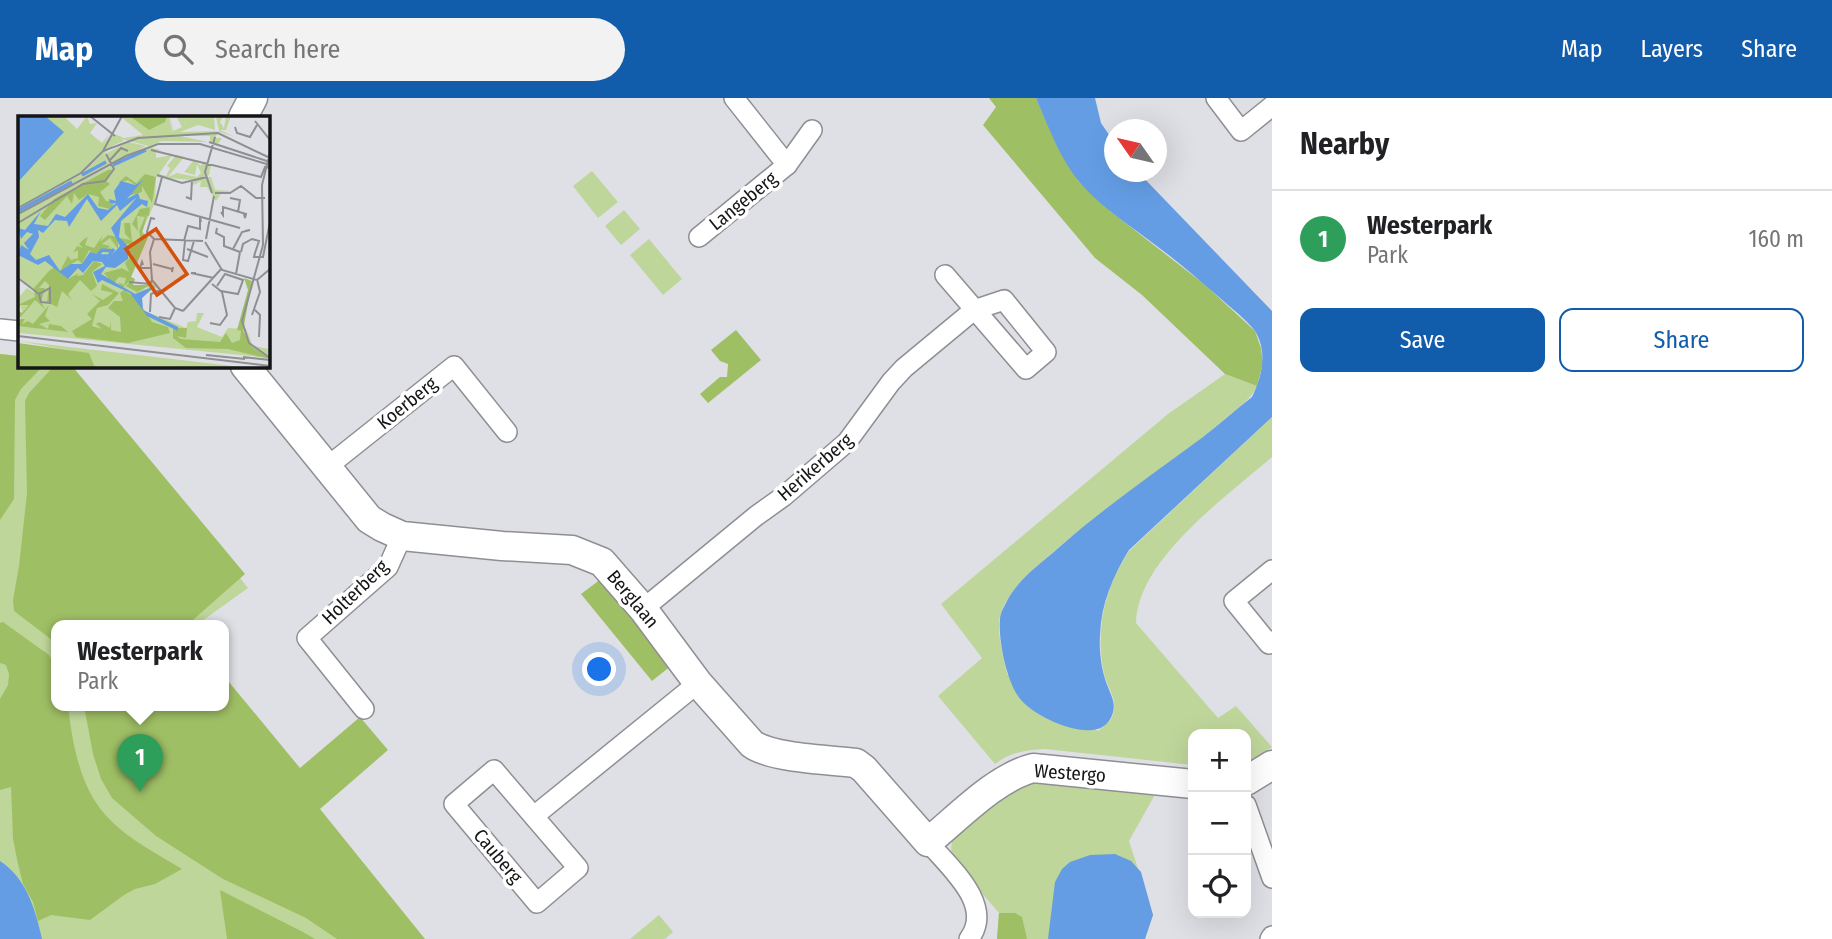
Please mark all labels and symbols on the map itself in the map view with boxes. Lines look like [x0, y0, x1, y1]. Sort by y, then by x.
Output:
inset map [18, 116, 270, 368]
north arrow [1104, 119, 1167, 182]
street label: Langeberg [705, 167, 782, 235]
street label: Koerberg [372, 372, 442, 434]
street label: Herikerberg [773, 428, 857, 506]
street label: Holterberg [317, 555, 393, 629]
street label: Berglaan [602, 565, 664, 633]
your location [582, 652, 616, 686]
pin: 1 [117, 734, 163, 792]
street label: Westergo [1033, 759, 1107, 787]
street label: Cauberg [469, 824, 527, 888]

